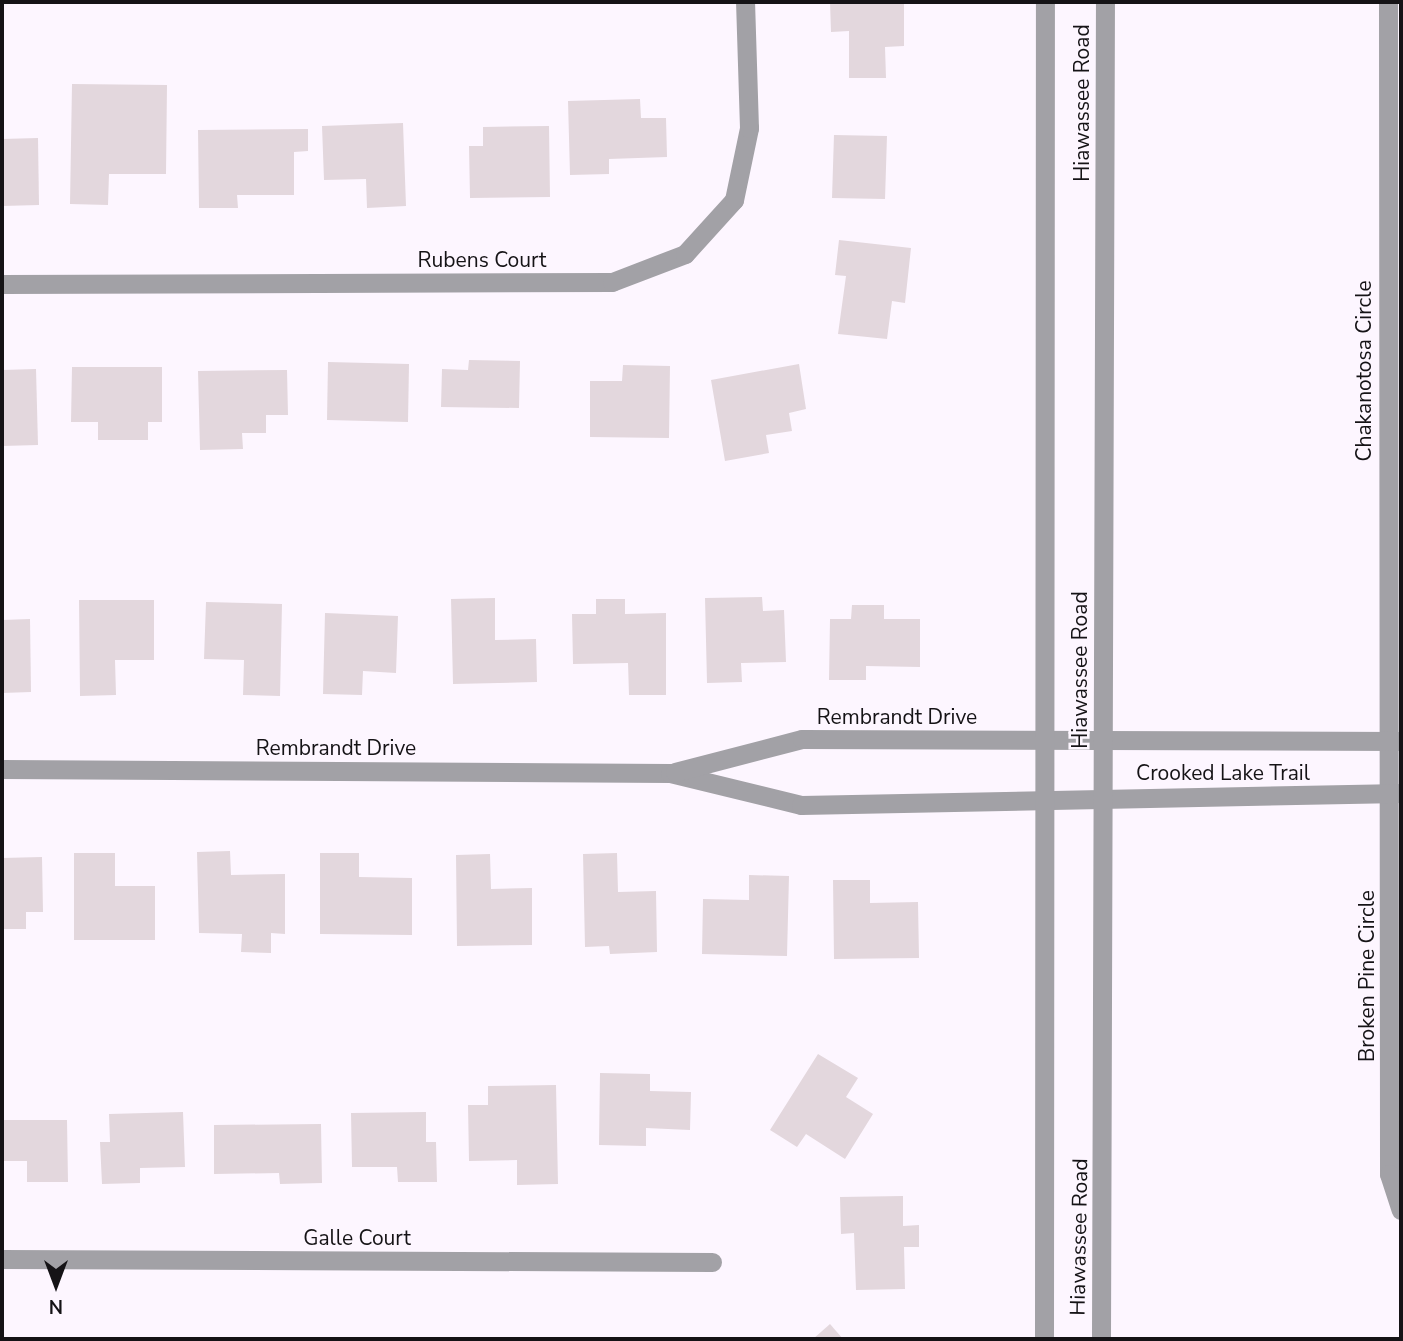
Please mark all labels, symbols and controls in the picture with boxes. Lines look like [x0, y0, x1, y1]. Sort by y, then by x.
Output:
street label: Hiawassee Road [1069, 24, 1095, 182]
street label: Rubens Court [418, 247, 546, 273]
street label: Chakanotosa Circle [1351, 280, 1377, 462]
street label: Hiawassee Road [1067, 591, 1093, 749]
street label: Rembrandt Drive [817, 704, 977, 730]
street label: Rembrandt Drive [256, 735, 416, 761]
street label: Crooked Lake Trail [1136, 760, 1310, 786]
street label: Broken Pine Circle [1354, 890, 1380, 1062]
street label: Hiawassee Road [1065, 1158, 1093, 1316]
street label: Galle Court [303, 1225, 411, 1251]
north arrow [21, 1250, 91, 1320]
text: N [49, 1293, 63, 1319]

